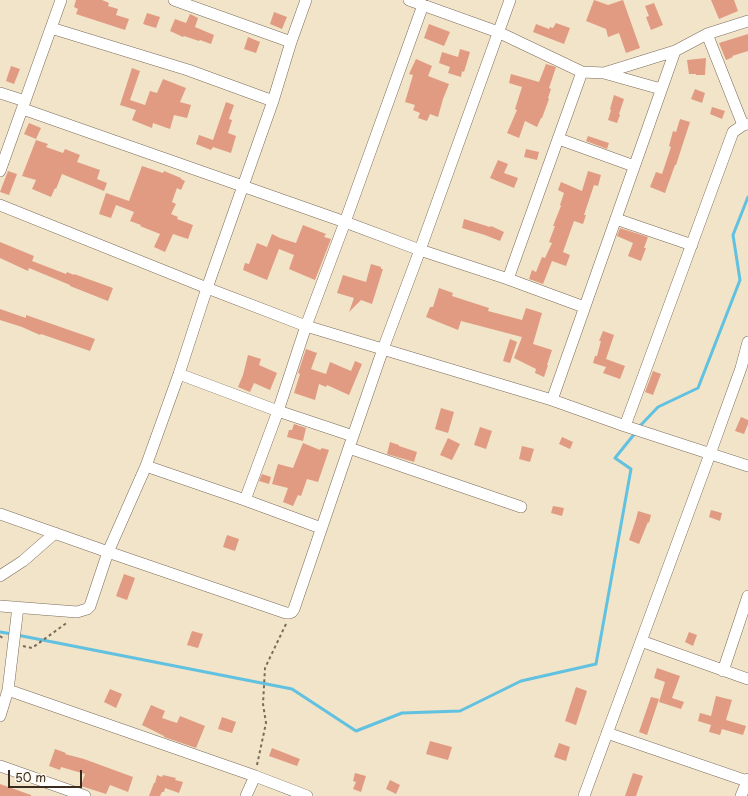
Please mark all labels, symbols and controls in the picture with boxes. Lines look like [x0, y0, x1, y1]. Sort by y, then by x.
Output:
scale bar [10, 762, 84, 788]
text: 50 m [15, 768, 46, 786]

